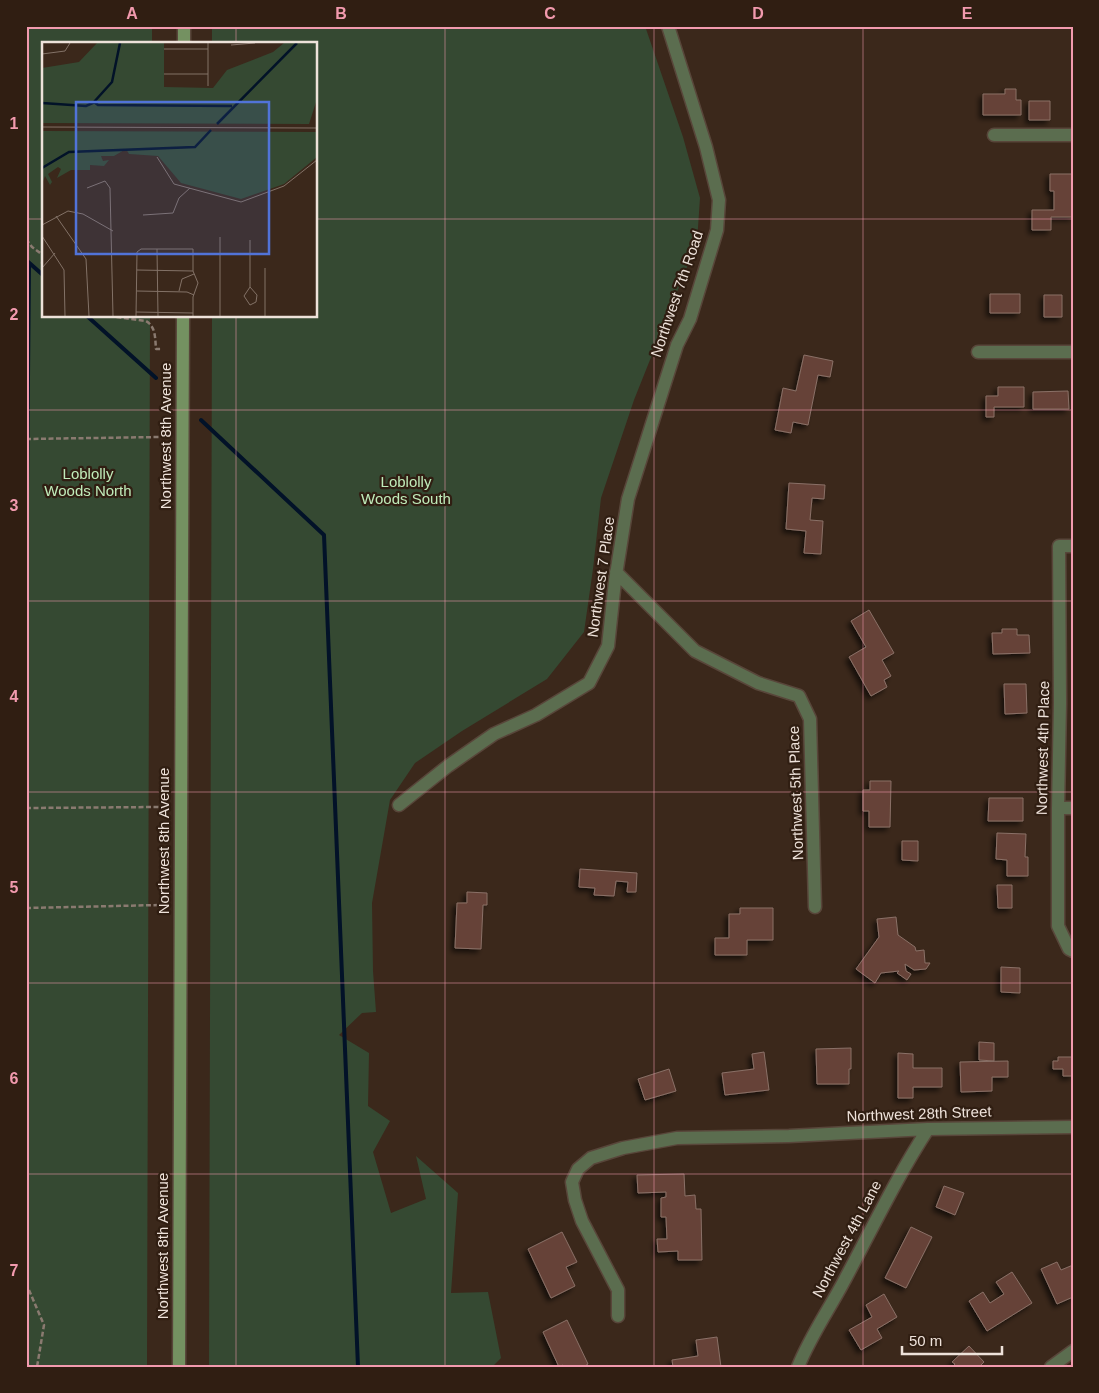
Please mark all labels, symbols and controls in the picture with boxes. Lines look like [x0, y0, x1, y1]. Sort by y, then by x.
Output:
text: A [126, 5, 138, 22]
text: B [335, 5, 347, 22]
text: C [544, 5, 556, 22]
text: D [752, 5, 764, 22]
text: E [962, 5, 973, 22]
inset map [42, 42, 318, 318]
text: 1 [10, 115, 19, 132]
street label: Northwest 7th Road [647, 228, 706, 359]
text: 2 [10, 306, 19, 323]
street label: Northwest 8th Avenue [157, 363, 174, 509]
park label: Loblolly Woods North [44, 465, 132, 499]
park label: Loblolly Woods South [361, 473, 451, 507]
text: 3 [10, 497, 19, 514]
street label: Northwest 7 Place [584, 515, 617, 638]
street label: Northwest 4th Place [1033, 681, 1052, 815]
text: 4 [10, 688, 19, 705]
street label: Northwest 5th Place [785, 726, 806, 860]
street label: Northwest 8th Avenue [155, 768, 172, 914]
text: 5 [10, 879, 19, 896]
text: 6 [10, 1070, 19, 1087]
street label: Northwest 28th Street [846, 1102, 993, 1125]
street label: Northwest 8th Avenue [154, 1173, 171, 1319]
street label: Northwest 4th Lane [809, 1177, 885, 1300]
text: 7 [10, 1262, 19, 1279]
scale bar [902, 1323, 1002, 1355]
text: 50 m [909, 1332, 942, 1349]

